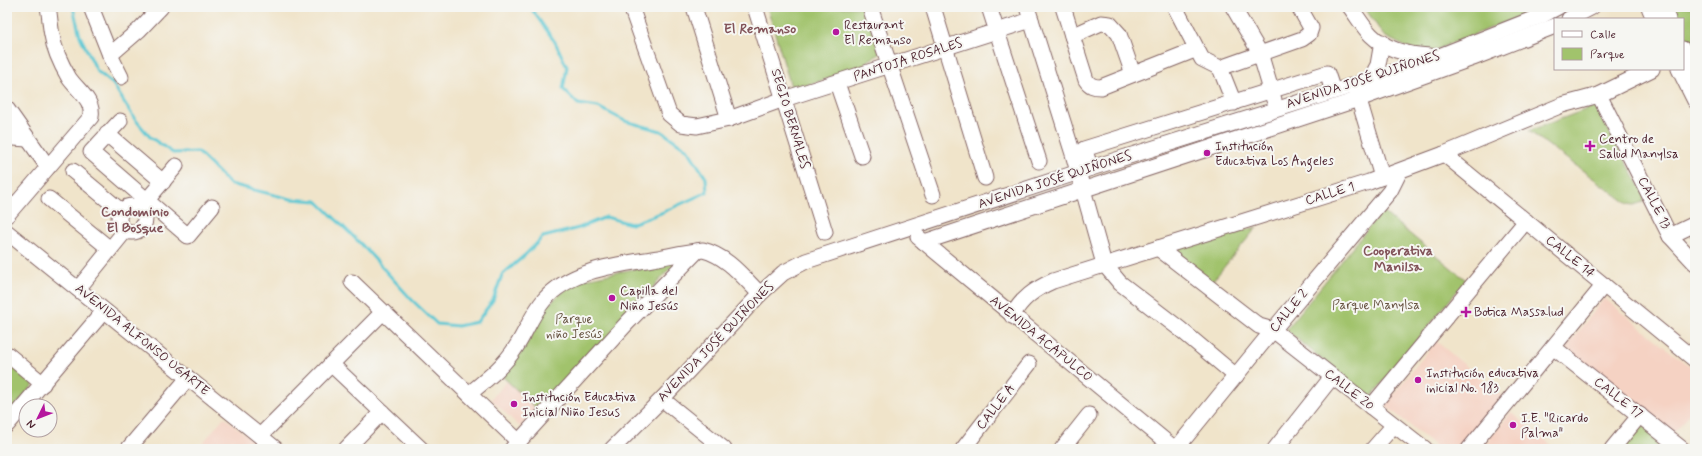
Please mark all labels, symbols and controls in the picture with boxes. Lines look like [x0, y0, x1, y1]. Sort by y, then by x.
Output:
place label: Restaurant El Remanso [844, 17, 912, 49]
legend [1554, 18, 1684, 70]
district label: El Remanso [724, 20, 796, 38]
marker: Restaurant El Remanso [831, 27, 841, 37]
text: Calle [1590, 27, 1616, 43]
street label: PANTOJA ROSALES [851, 34, 965, 86]
street label: AVENIDA JOSÉ QUIÑONES [1284, 46, 1442, 113]
text: Parque [1590, 47, 1625, 63]
street label: SEGIO BERNALES [767, 67, 813, 172]
place label: Centro de Salud Manylsa [1599, 131, 1679, 163]
place label: Institución Educativa Los Angeles [1215, 138, 1334, 172]
marker: Centro de Salud Manylsa [1584, 140, 1596, 152]
street label: AVENIDA JOSÉ QUIÑONES [976, 146, 1134, 213]
marker: Institución Educativa Los Angeles [1202, 148, 1212, 158]
street label: CALLE 13 [1634, 174, 1675, 232]
street label: CALLE 1 [1303, 178, 1357, 210]
district label: Condominio El Bosque [101, 203, 169, 237]
street label: CALLE 14 [1542, 232, 1598, 282]
district label: Cooperativa Manilsa [1363, 242, 1433, 276]
street label: AVENIDA JOSÉ QUIÑONES [653, 277, 778, 406]
street label: AVENIDA ALFONSO UGARTE [71, 280, 213, 400]
place label: Capilla del Niño Jesús [620, 283, 679, 315]
street label: CALLE 2 [1266, 285, 1312, 336]
street label: AVENIDA ACAPULCO [986, 292, 1096, 386]
marker: Capilla del Niño Jesús [607, 293, 617, 303]
park label: Parque Manylsa [1332, 297, 1420, 314]
place label: Botica Massalud [1474, 304, 1564, 321]
marker: Botica Massalud [1461, 307, 1471, 317]
park label: Parque niño Jesús [546, 311, 602, 343]
street label: CALLE 20 [1321, 365, 1377, 415]
place label: Institución educativa inicial No. 183 [1426, 365, 1539, 397]
street label: CALLE 17 [1590, 374, 1646, 423]
marker: Institución educativa inicial No. 183 [1413, 375, 1423, 385]
street label: CALLE A [973, 381, 1019, 433]
place label: Institución Educativa Inicial Niño Jesus [522, 389, 636, 421]
north arrow [18, 398, 58, 438]
marker: Institución Educativa Inicial Niño Jesus [509, 399, 519, 409]
place label: I.E. "Ricardo Palma" [1521, 410, 1588, 442]
text: N [24, 417, 39, 432]
marker: I.E. "Ricardo Palma" [1508, 420, 1518, 430]

